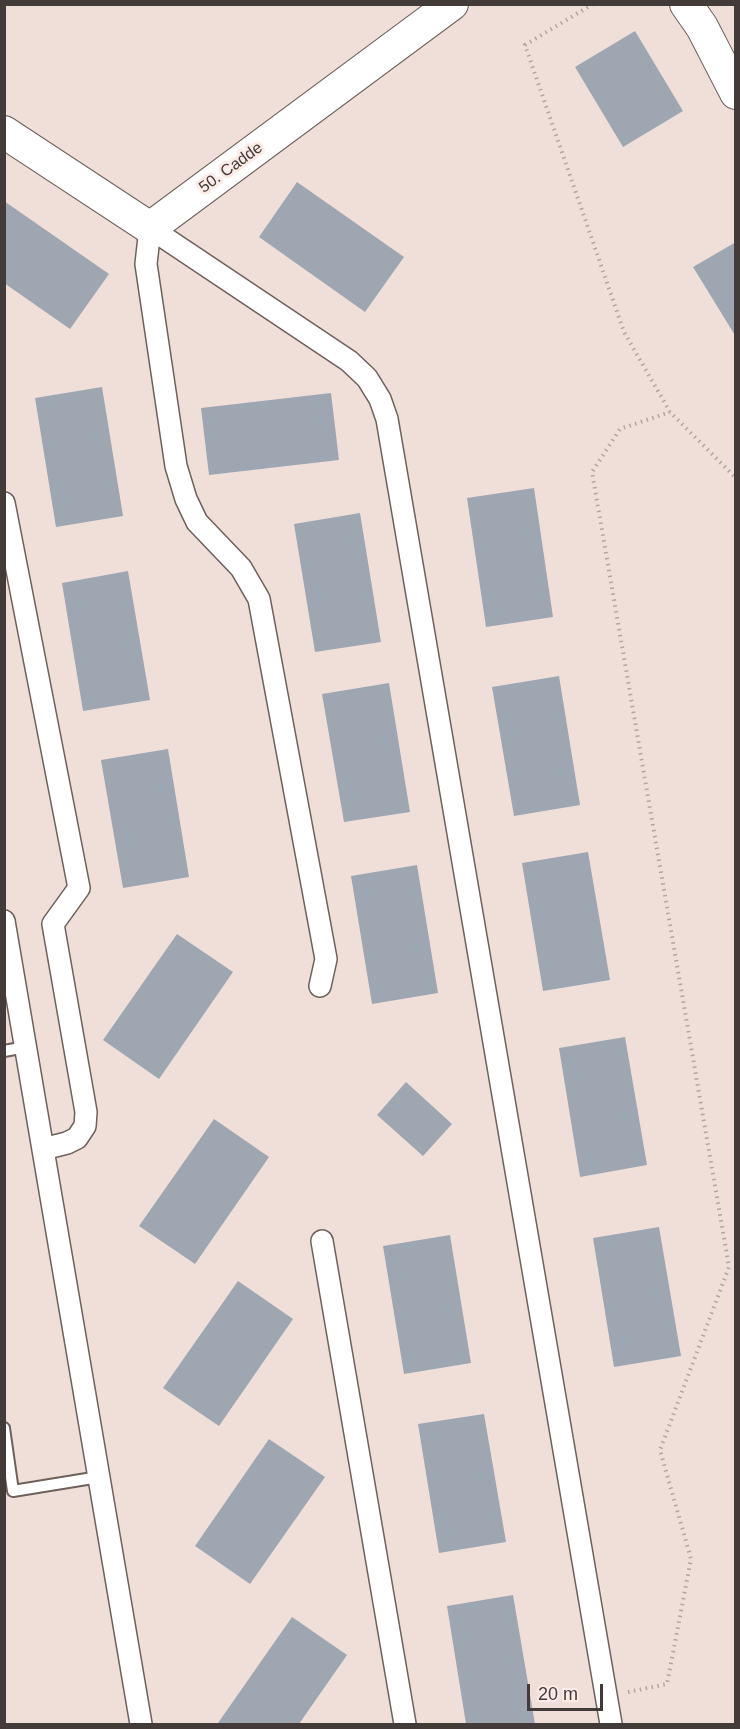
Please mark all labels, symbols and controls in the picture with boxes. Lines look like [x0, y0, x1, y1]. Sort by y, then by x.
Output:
street label: 50. Cadde [195, 139, 267, 197]
scale bar [530, 1672, 606, 1710]
text: 20 m [538, 1684, 578, 1704]

